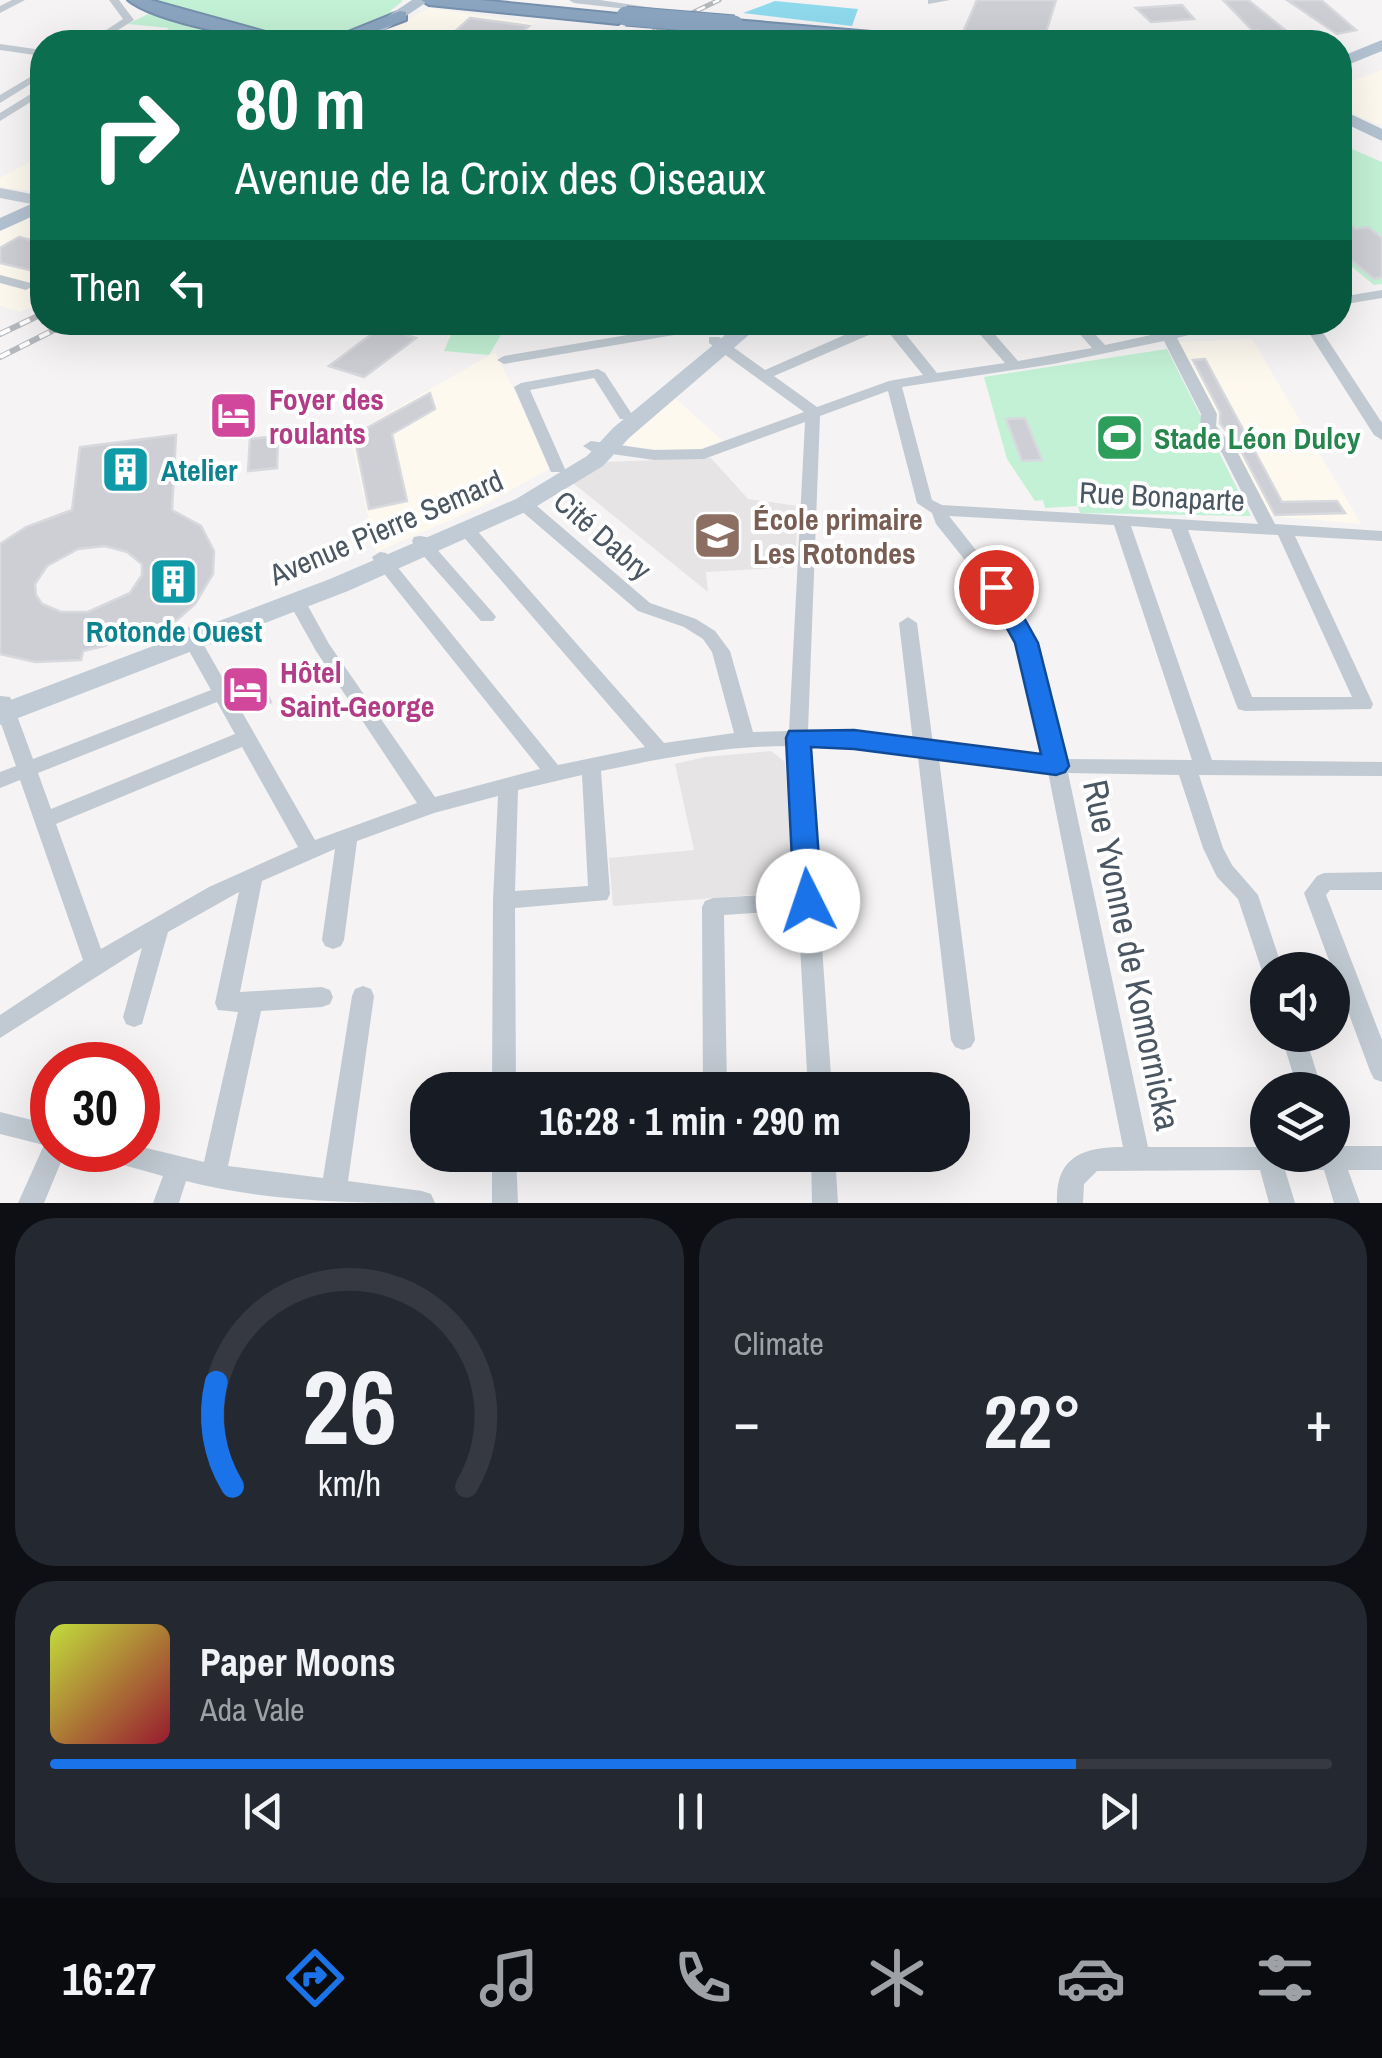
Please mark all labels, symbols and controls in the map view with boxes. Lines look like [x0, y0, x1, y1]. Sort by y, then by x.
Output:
text: 80 m [235, 57, 366, 151]
icon: right [70, 70, 200, 200]
text: Avenue de la Croix des Oiseaux [235, 147, 766, 208]
icon: left [161, 260, 216, 315]
text: Then [70, 262, 141, 313]
place label: Foyer des roulants [269, 379, 384, 453]
hotel icon: Foyer des roulants [208, 390, 260, 442]
sports icon: Stade Léon Dulcy [1093, 412, 1145, 464]
place label: Stade Léon Dulcy [1154, 418, 1361, 458]
building icon: Atelier [100, 444, 152, 496]
place label: Atelier [161, 450, 238, 490]
street label: Avenue Pierre Semard [262, 460, 509, 595]
street label: Rue Bonaparte [1078, 472, 1246, 520]
street label: Cité Dabry [546, 481, 661, 589]
place label: École primaire Les Rotondes [753, 499, 923, 573]
school or university icon: École primaire Les Rotondes [692, 510, 744, 562]
pin [954, 545, 1039, 630]
building icon: Rotonde Ouest [148, 556, 200, 608]
icon: arrive [969, 560, 1024, 615]
place label: Rotonde Ouest [86, 611, 262, 651]
place label: Hôtel Saint-George [280, 652, 434, 726]
hotel icon: Hôtel Saint-George [219, 663, 271, 715]
street label: Rue Yvonne de Komornicka [1072, 776, 1192, 1134]
position arrow [756, 849, 860, 953]
map controls [1250, 952, 1350, 1172]
button: sound [1250, 952, 1350, 1052]
speed limit sign: 30 [30, 1042, 160, 1172]
button: layers [1250, 1072, 1350, 1172]
text: 16:28 · 1 min · 290 m [539, 1096, 841, 1147]
text: Climate [734, 1322, 824, 1365]
text: 26 [302, 1336, 397, 1476]
text: 22° [984, 1370, 1082, 1471]
text: − [734, 1384, 760, 1458]
text: + [1306, 1384, 1332, 1458]
text: km/h [317, 1459, 381, 1507]
text: Paper Moons [200, 1637, 396, 1688]
text: Ada Vale [200, 1688, 305, 1731]
icon: previous [236, 1784, 291, 1839]
icon: pause [663, 1784, 718, 1839]
icon: next [1091, 1784, 1146, 1839]
icon: directions [280, 1943, 350, 2013]
icon: music [474, 1943, 544, 2013]
icon: phone [668, 1943, 738, 2013]
icon: climate [862, 1943, 932, 2013]
icon: car [1056, 1943, 1126, 2013]
icon: filters [1250, 1943, 1320, 2013]
text: 16:27 [62, 1948, 156, 2009]

